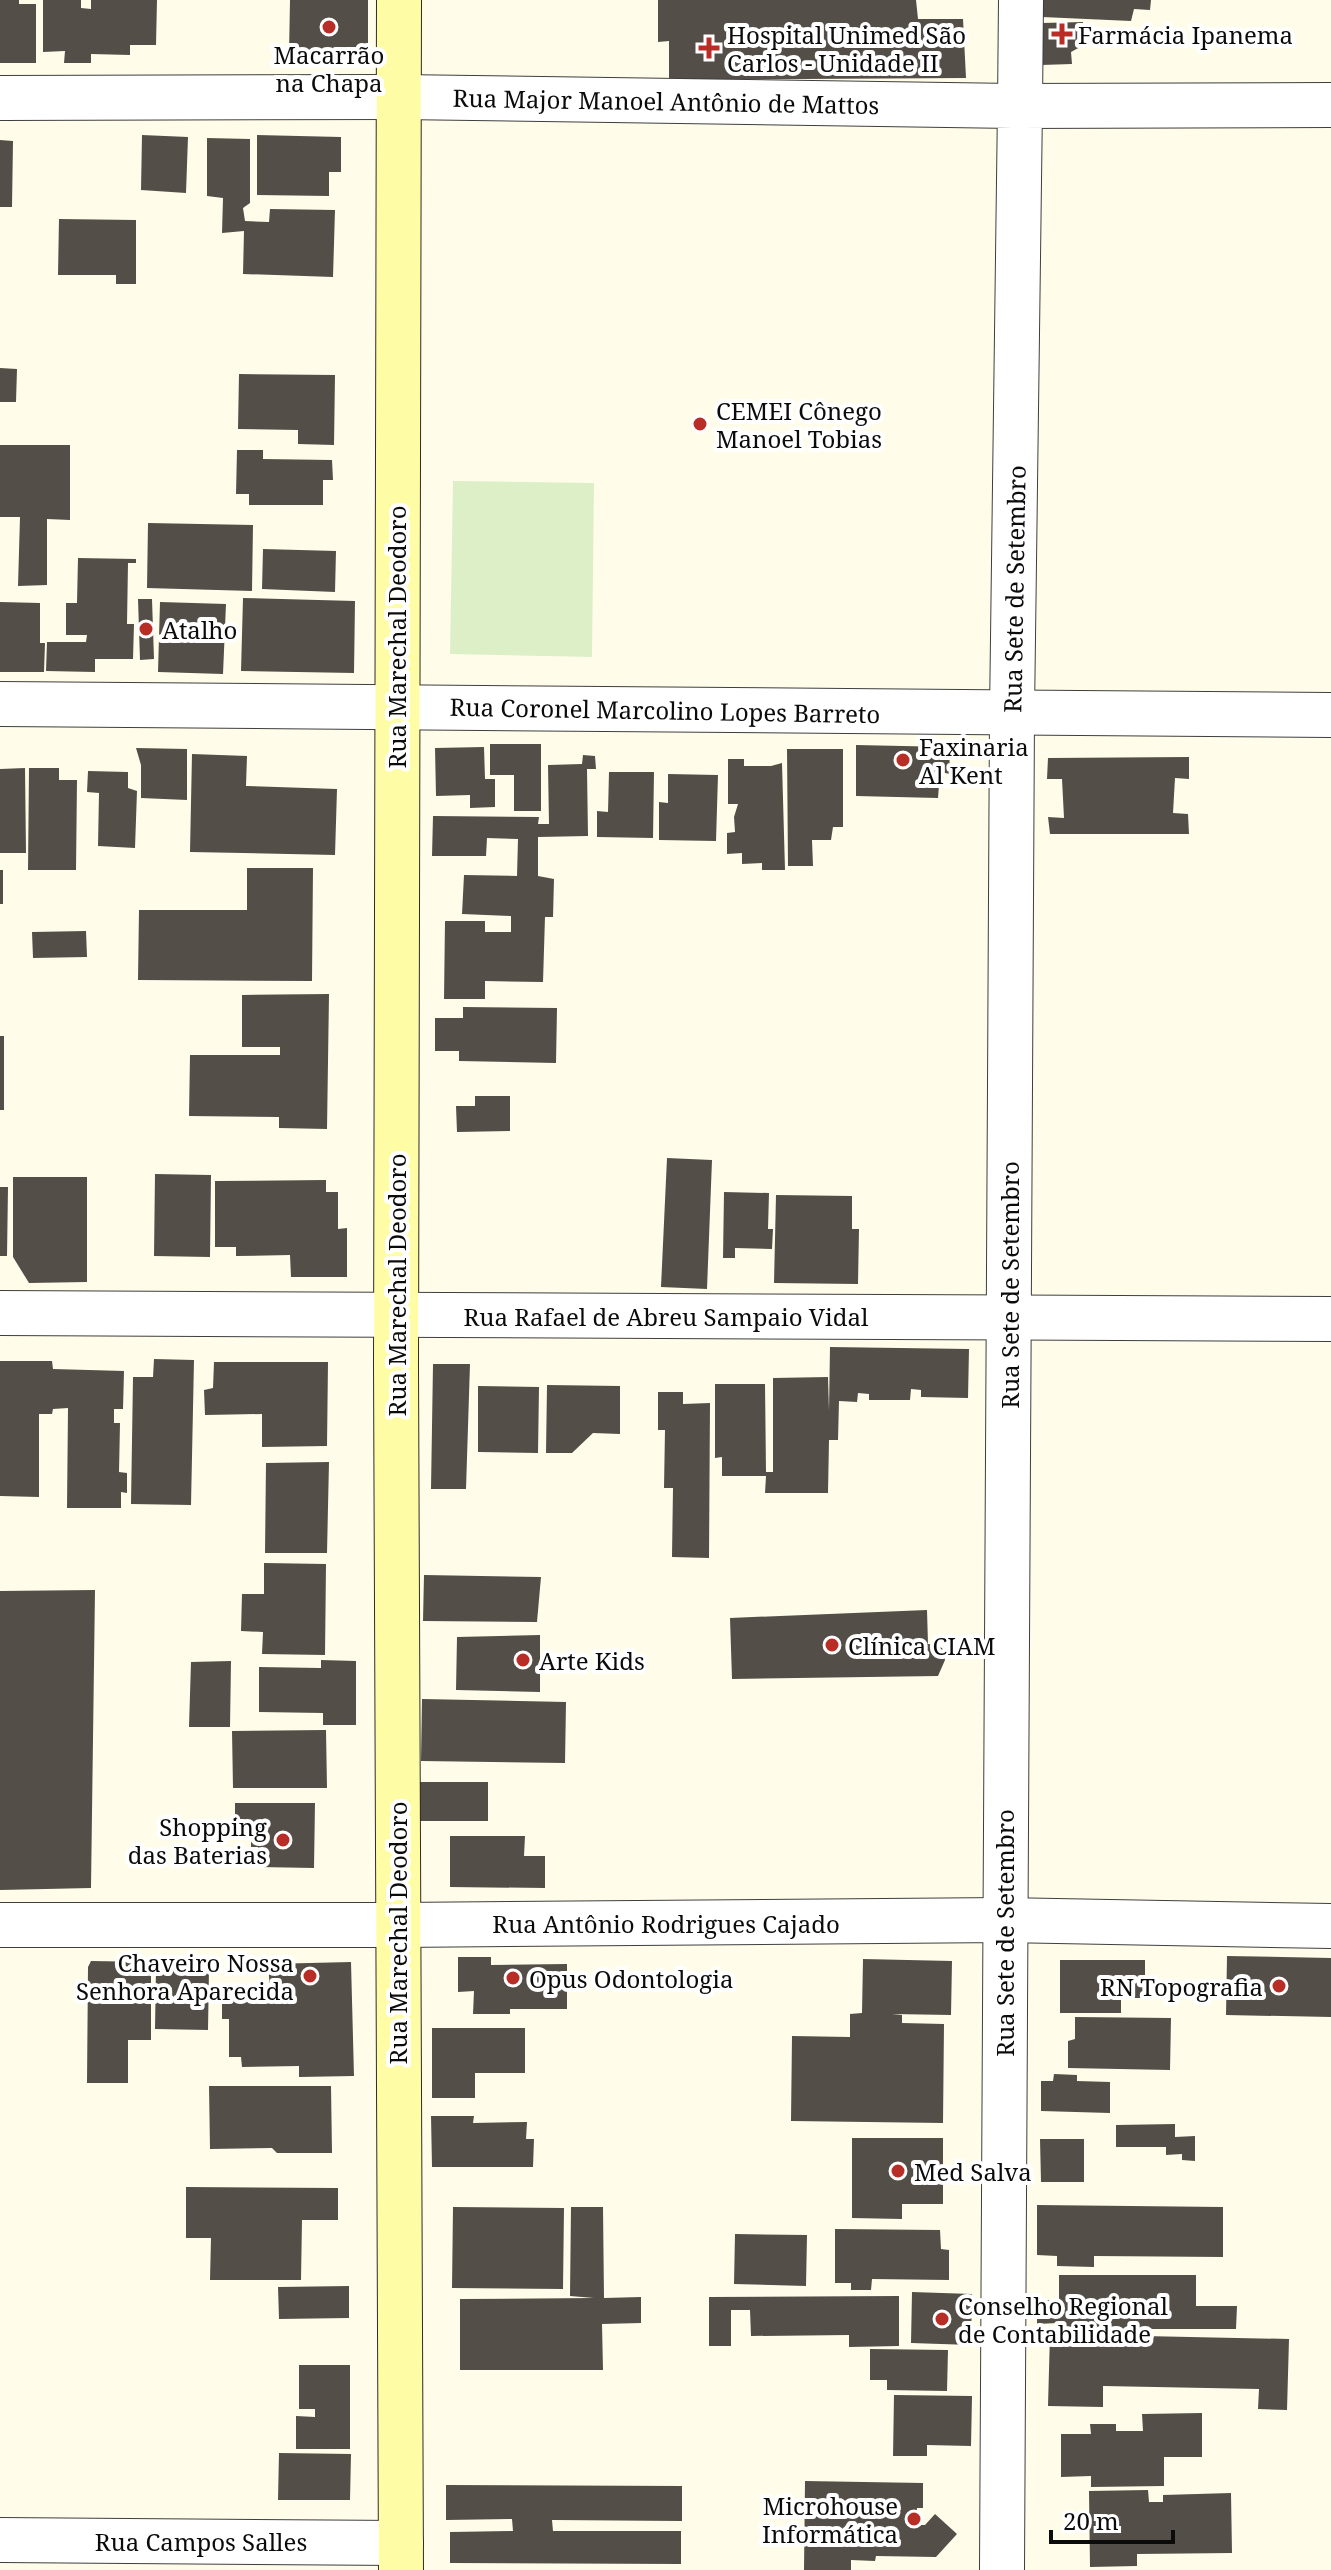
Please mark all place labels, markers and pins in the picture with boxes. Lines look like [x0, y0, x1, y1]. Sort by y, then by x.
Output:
marker: Macarrão na Chapa [320, 18, 338, 36]
place label: Hospital Unimed São Carlos - Unidade II [727, 18, 966, 79]
place label: Farmácia Ipanema [1078, 18, 1293, 51]
marker: Farmácia Ipanema [1053, 25, 1071, 43]
marker: Hospital Unimed São Carlos - Unidade II [698, 37, 720, 59]
place label: Macarrão na Chapa [274, 38, 384, 99]
place label: CEMEI Cônego Manoel Tobias [716, 394, 882, 455]
marker: CEMEI Cônego Manoel Tobias [691, 415, 709, 433]
place label: Atalho [162, 613, 237, 646]
marker: Atalho [137, 620, 155, 638]
place label: Faxinaria Al Kent [919, 730, 1029, 791]
marker: Faxinaria Al Kent [894, 751, 912, 769]
place label: Clínica CIAM [848, 1629, 996, 1662]
marker: Clínica CIAM [823, 1636, 841, 1654]
place label: Arte Kids [539, 1644, 645, 1677]
marker: Arte Kids [514, 1651, 532, 1669]
place label: Shopping das Baterias [128, 1810, 267, 1871]
marker: Shopping das Baterias [274, 1831, 292, 1849]
place label: Chaveiro Nossa Senhora Aparecida [76, 1946, 294, 2007]
place label: Opus Odontologia [529, 1962, 733, 1995]
marker: Chaveiro Nossa Senhora Aparecida [301, 1967, 319, 1985]
marker: Opus Odontologia [504, 1969, 522, 1987]
place label: RN Topografia [1100, 1970, 1263, 2003]
marker: RN Topografia [1270, 1977, 1288, 1995]
place label: Med Salva [914, 2155, 1032, 2188]
marker: Med Salva [889, 2162, 907, 2180]
place label: Conselho Regional de Contabilidade [958, 2289, 1169, 2350]
marker: Conselho Regional de Contabilidade [933, 2310, 951, 2328]
place label: Microhouse Informática [762, 2489, 898, 2550]
marker: Microhouse Informática [905, 2510, 923, 2528]

